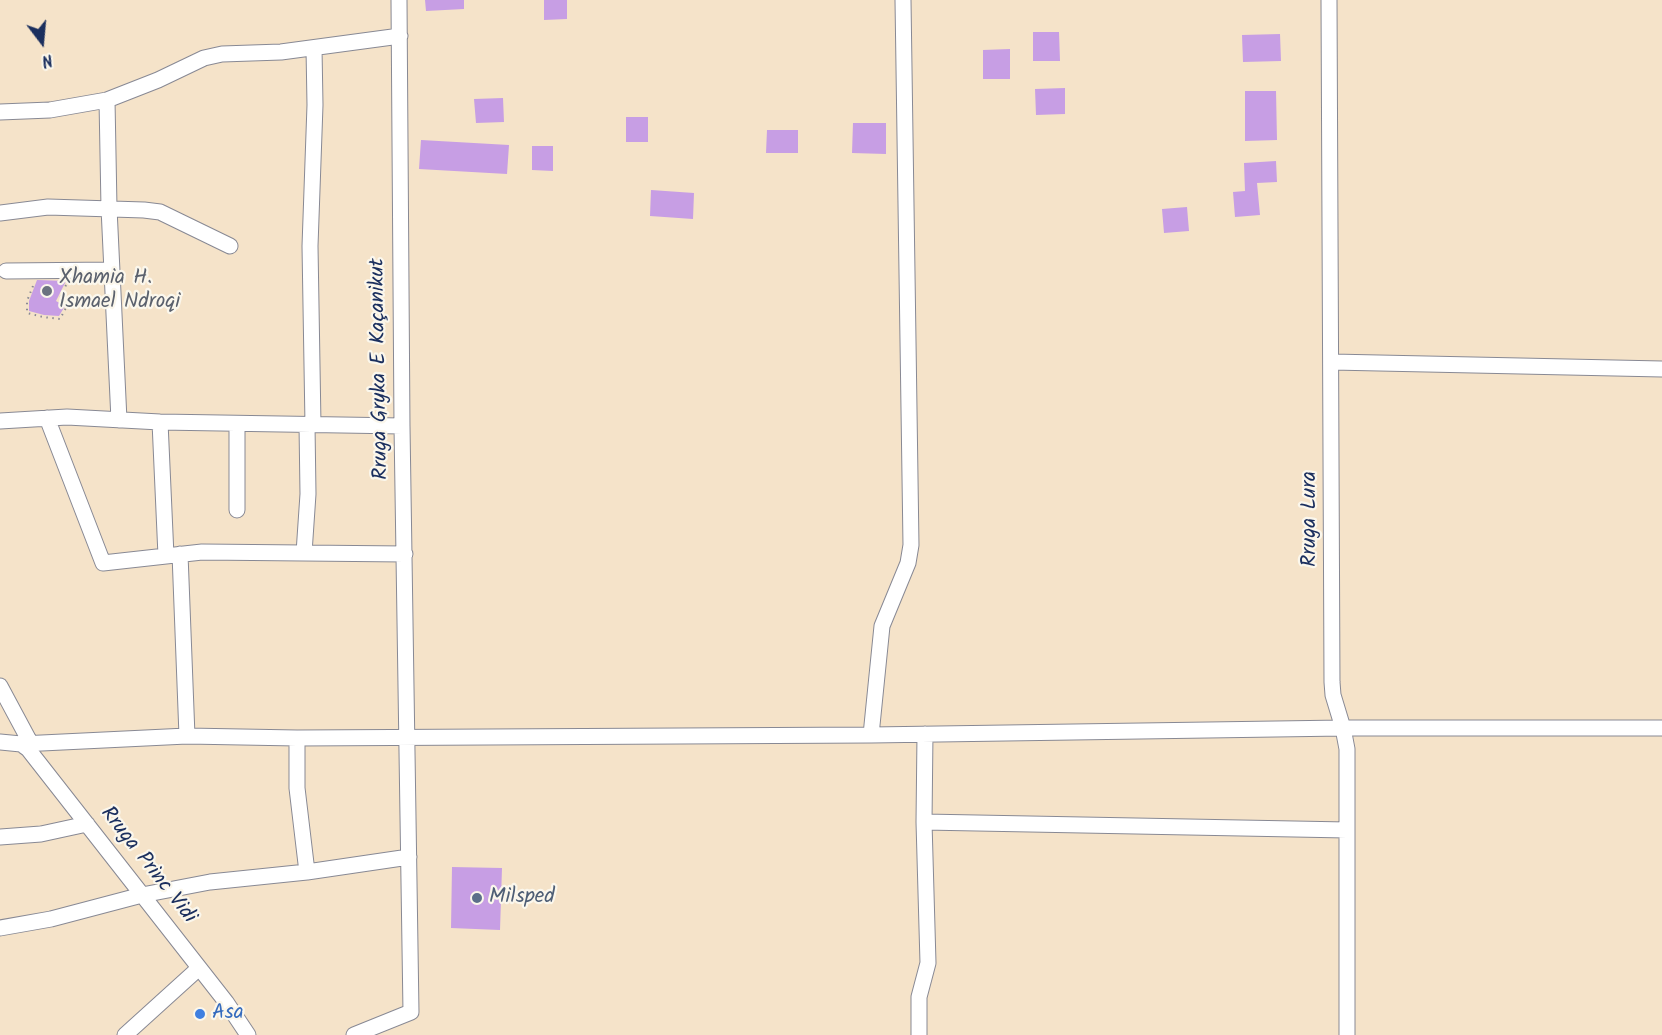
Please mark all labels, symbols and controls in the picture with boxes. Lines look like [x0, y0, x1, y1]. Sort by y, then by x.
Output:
north arrow [12, 12, 72, 72]
text: N [39, 46, 55, 73]
street label: Rruga Gryka E Kaçanikut [366, 258, 396, 480]
place label: Xhamia H. Ismael Ndroqi [59, 266, 180, 316]
marker: Xhamia H. Ismael Ndroqi [40, 284, 54, 298]
street label: Rruga Lura [1298, 471, 1324, 567]
street label: Rruga Princ Vidi [94, 802, 200, 930]
place label: Milsped [489, 885, 555, 911]
marker: Milsped [470, 891, 484, 905]
place label: Asa [212, 1001, 244, 1027]
marker: Asa [193, 1007, 207, 1021]

